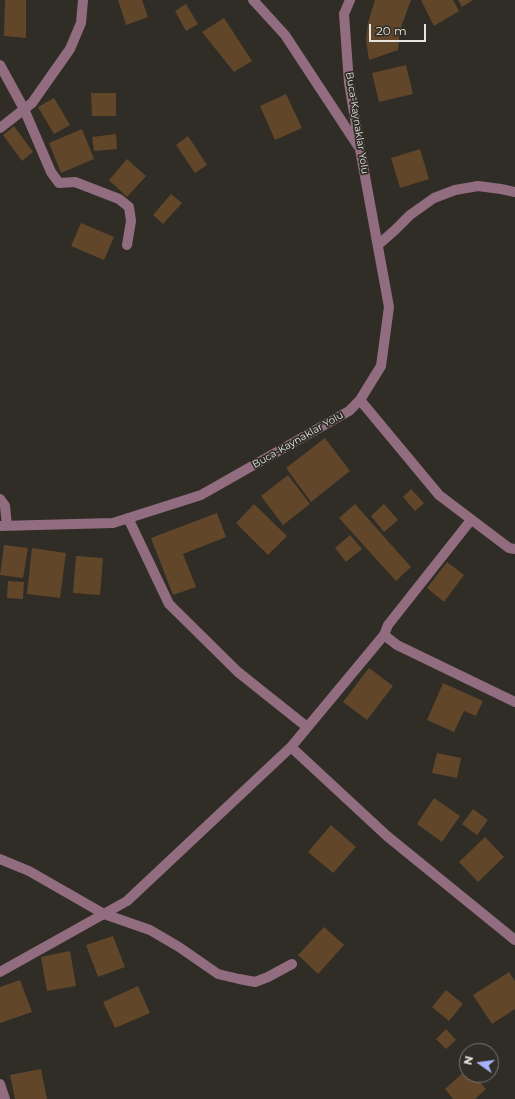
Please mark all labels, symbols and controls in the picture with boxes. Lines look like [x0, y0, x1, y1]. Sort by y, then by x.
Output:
scale bar [371, 16, 428, 42]
text: 20 m [376, 23, 407, 38]
street label: Buca-Kaynaklar Yolu [343, 71, 371, 175]
street label: Buca-Kaynaklar Yolu [250, 409, 346, 471]
north arrow [459, 1043, 499, 1083]
text: N [460, 1054, 476, 1066]

